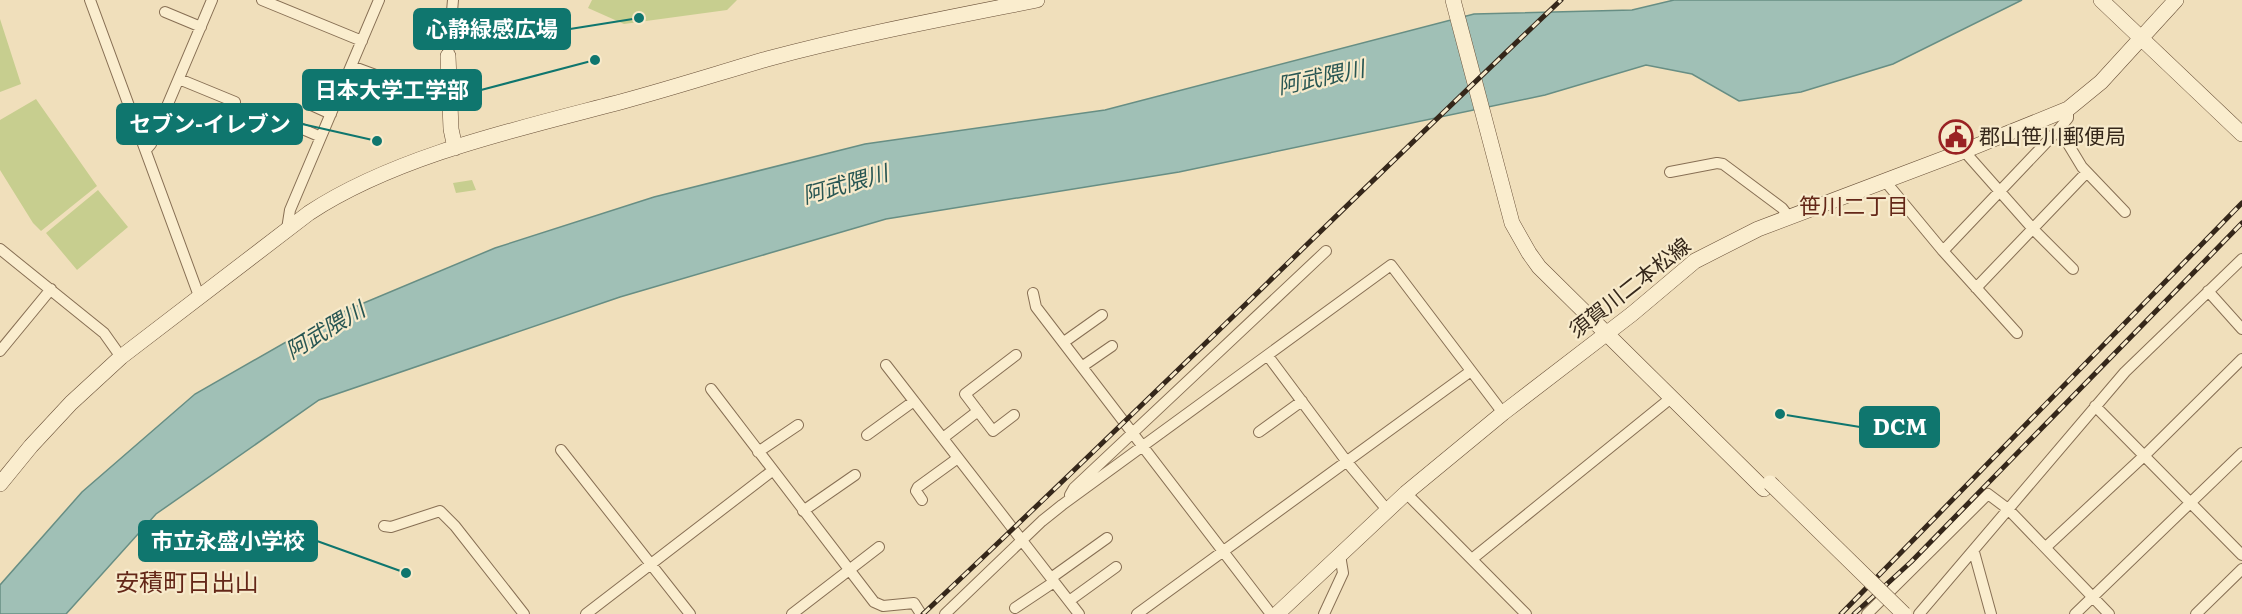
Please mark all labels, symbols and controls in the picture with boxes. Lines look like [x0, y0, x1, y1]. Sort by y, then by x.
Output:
callout: 心静緑感広場 [414, 9, 570, 49]
text: 心静緑感広場 [426, 11, 558, 44]
water label: 阿武隈川 [1274, 50, 1369, 101]
callout: 日本大学工学部 [303, 70, 481, 110]
text: 日本大学工学部 [315, 72, 469, 105]
callout: セブン-イレブン [117, 104, 302, 144]
text: セブン-イレブン [129, 106, 291, 139]
public building icon: 郡山笹川郵便局 [1938, 119, 1974, 155]
place label: 郡山笹川郵便局 [1979, 119, 2126, 150]
water label: 阿武隈川 [798, 154, 893, 211]
district label: 笹川二丁目 [1799, 188, 1909, 221]
street label: 須賀川二本松線 [1561, 229, 1696, 343]
water label: 阿武隈川 [278, 291, 372, 366]
callout: DCM [1860, 407, 1939, 447]
text: DCM [1873, 409, 1927, 442]
callout: 市立永盛小学校 [139, 521, 317, 561]
text: 市立永盛小学校 [151, 523, 305, 556]
district label: 安積町日出山 [115, 563, 259, 598]

